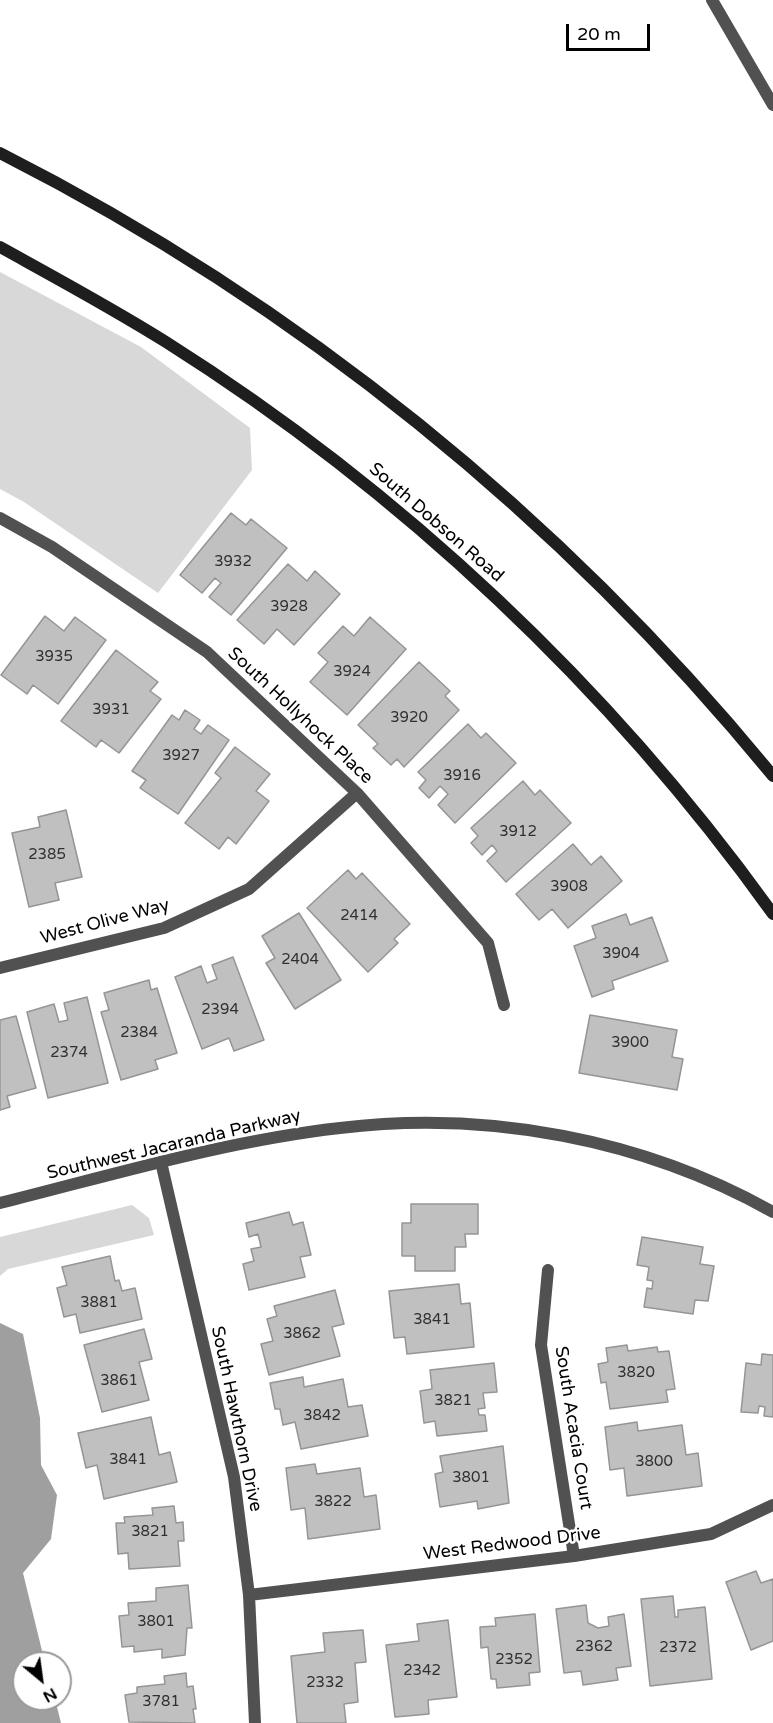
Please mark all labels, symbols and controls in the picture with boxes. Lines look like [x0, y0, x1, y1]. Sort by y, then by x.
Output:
scale bar [569, 12, 653, 50]
text: 20 m [577, 23, 621, 45]
street label: South Dobson Road [364, 459, 508, 587]
house number: 3932 [214, 553, 252, 571]
house number: 3928 [270, 598, 308, 616]
street label: South Hollyhock Place [223, 643, 377, 789]
house number: 3935 [35, 648, 73, 666]
house number: 3924 [333, 663, 371, 681]
house number: 3931 [92, 701, 130, 719]
house number: 3920 [390, 709, 428, 727]
house number: 3927 [162, 747, 200, 765]
house number: 3916 [443, 767, 481, 785]
house number: 3912 [499, 823, 537, 841]
house number: 2385 [28, 846, 66, 864]
house number: 3908 [550, 878, 588, 896]
street label: West Olive Way [38, 894, 172, 950]
house number: 2414 [340, 907, 378, 925]
house number: 3904 [602, 945, 640, 963]
house number: 2404 [281, 951, 319, 969]
house number: 2394 [201, 1001, 239, 1019]
house number: 2384 [120, 1024, 158, 1042]
house number: 3900 [611, 1034, 649, 1052]
house number: 2374 [50, 1044, 88, 1062]
street label: Southwest Jacaranda Parkway [45, 1105, 303, 1185]
house number: 3881 [80, 1294, 118, 1312]
house number: 3841 [413, 1311, 451, 1329]
street label: South Hawthorn Drive [206, 1324, 266, 1514]
house number: 3862 [283, 1325, 321, 1343]
street label: South Acacia Court [549, 1345, 597, 1511]
house number: 3820 [617, 1364, 655, 1382]
house number: 3861 [100, 1372, 138, 1390]
house number: 3821 [434, 1392, 472, 1410]
house number: 3842 [303, 1407, 341, 1425]
house number: 3841 [109, 1451, 147, 1469]
house number: 3800 [635, 1453, 673, 1471]
house number: 3801 [452, 1469, 490, 1487]
house number: 3822 [314, 1493, 352, 1511]
street label: West Redwood Drive [422, 1522, 602, 1566]
house number: 3821 [131, 1523, 169, 1541]
house number: 3801 [137, 1613, 175, 1631]
house number: 2362 [575, 1638, 613, 1656]
house number: 2372 [659, 1639, 697, 1657]
north arrow [12, 1651, 72, 1711]
house number: 2352 [495, 1651, 533, 1669]
house number: 2342 [403, 1662, 441, 1680]
house number: 2332 [306, 1674, 344, 1692]
text: N [39, 1683, 60, 1707]
house number: 3781 [142, 1693, 180, 1711]

